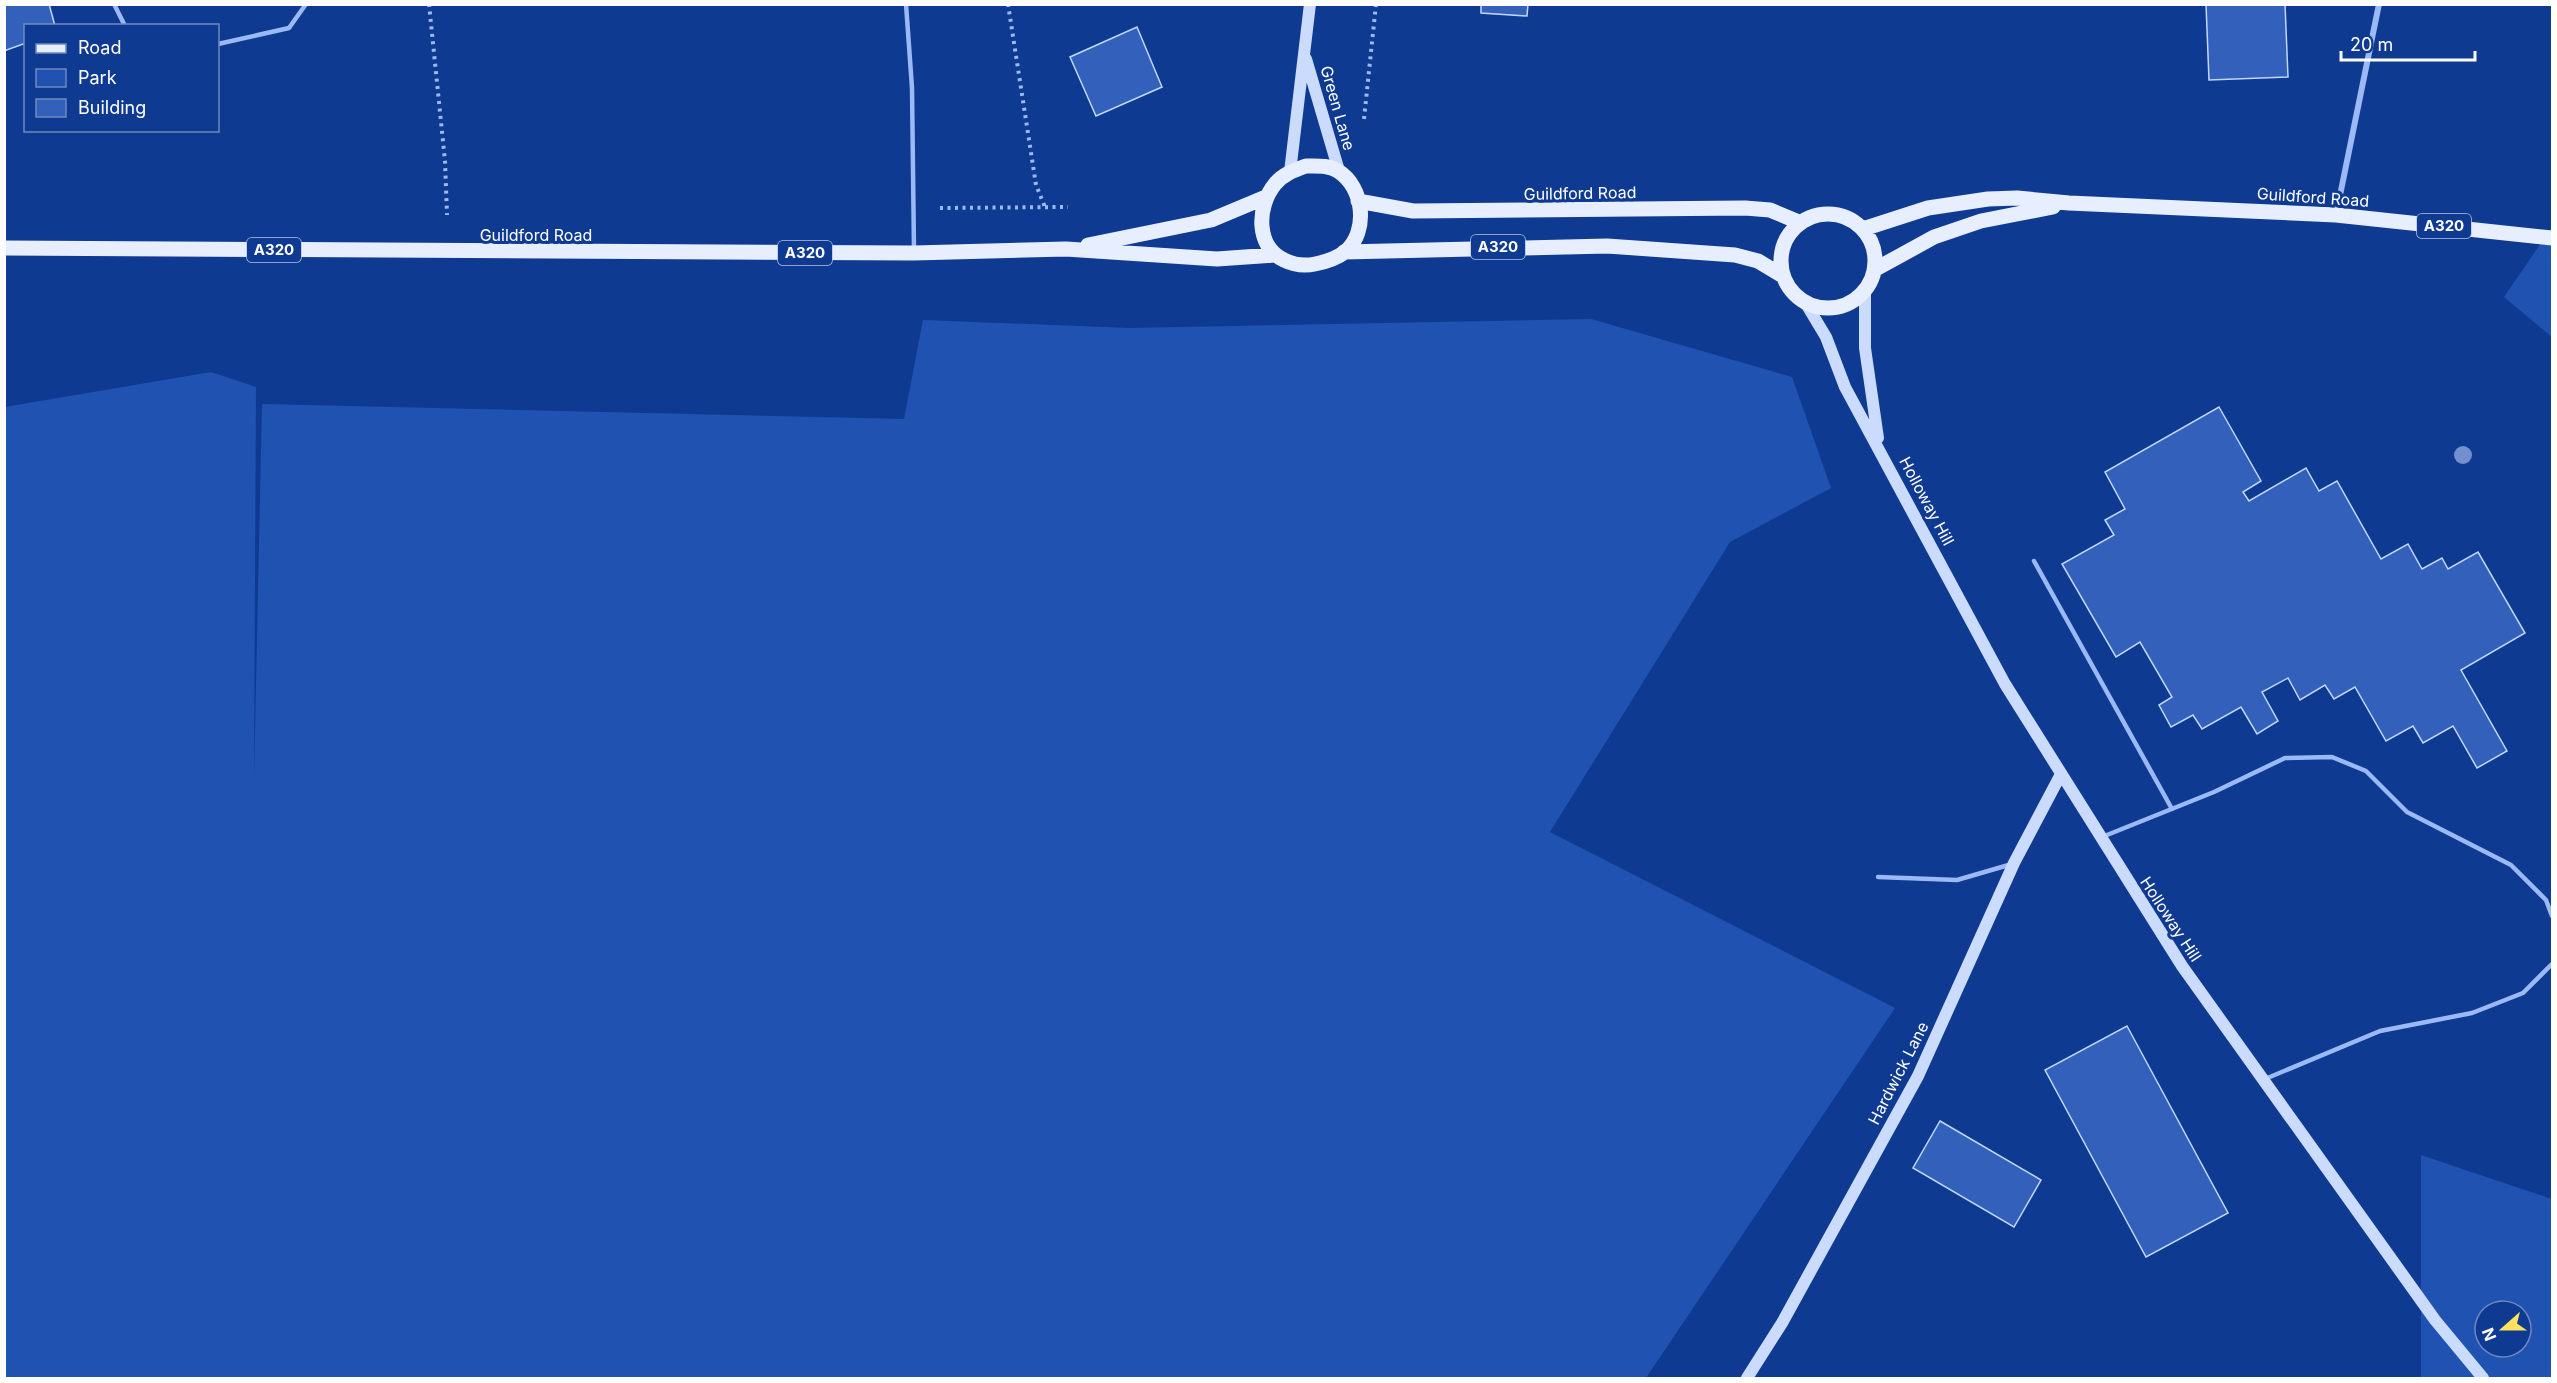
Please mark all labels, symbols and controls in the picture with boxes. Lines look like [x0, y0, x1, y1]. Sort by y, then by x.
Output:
legend [24, 24, 219, 132]
scale bar [2341, 24, 2474, 62]
text: 20 m [2350, 34, 2393, 55]
text: Road [78, 37, 121, 58]
street label: Green Lane [1316, 63, 1360, 153]
text: Park [78, 67, 117, 88]
text: Building [78, 97, 146, 118]
street label: Guildford Road [1524, 182, 1636, 204]
street label: Guildford Road [2256, 183, 2370, 211]
road number: A320 [2417, 214, 2471, 238]
street label: Guildford Road [480, 225, 592, 245]
road number: A320 [1471, 235, 1525, 259]
road number: A320 [247, 238, 301, 262]
road number: A320 [778, 241, 832, 265]
street label: Holloway Hill [1895, 453, 1959, 549]
street label: Holloway Hill [2136, 873, 2206, 965]
street label: Hardwick Lane [1864, 1018, 1932, 1128]
north arrow [2473, 1299, 2533, 1359]
text: N [2477, 1325, 2501, 1344]

